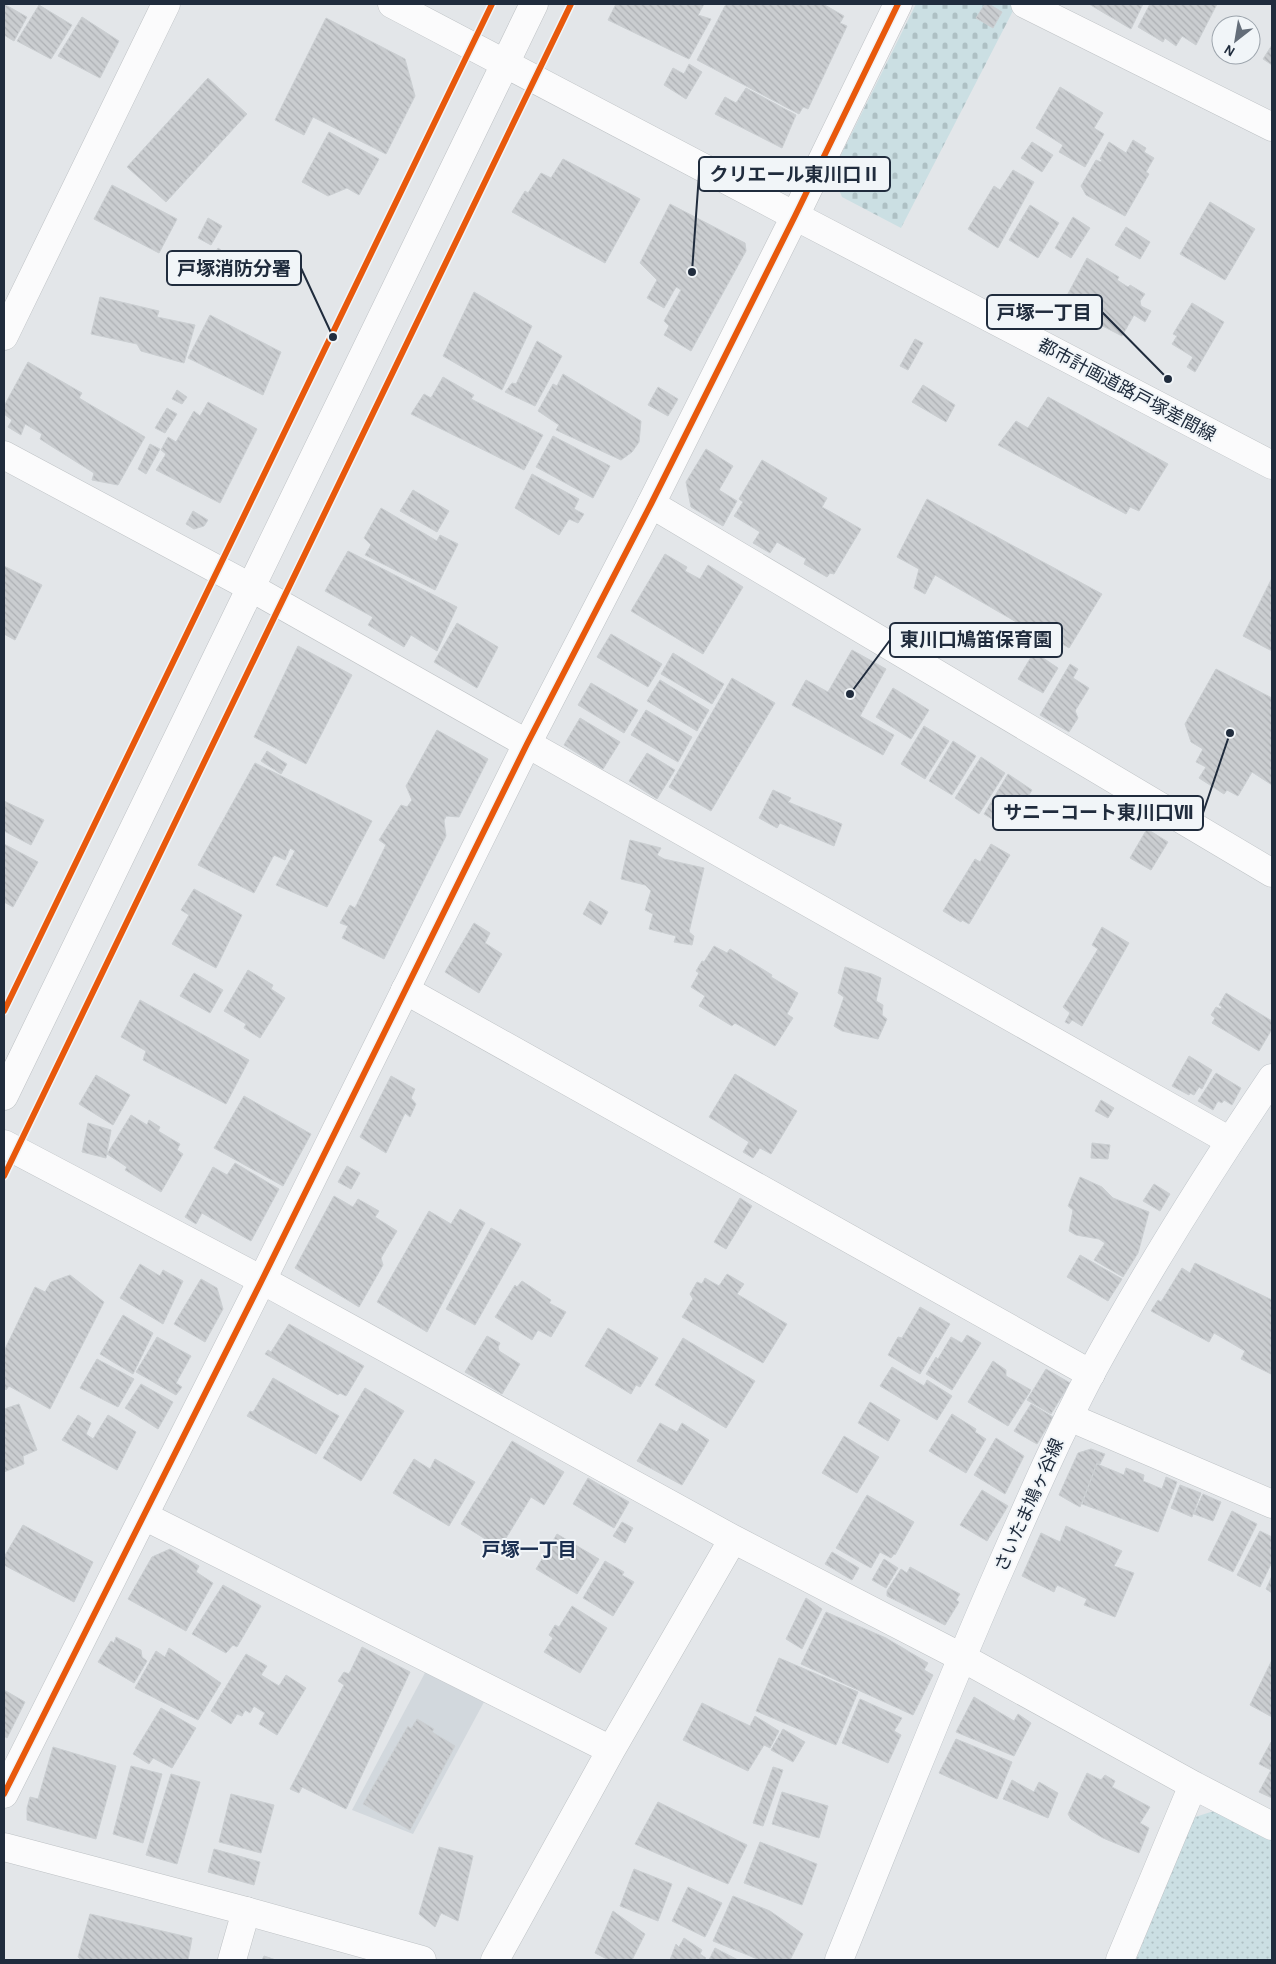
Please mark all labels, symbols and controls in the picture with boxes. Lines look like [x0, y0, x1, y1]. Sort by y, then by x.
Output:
north arrow [1211, 15, 1261, 65]
text: N [1222, 42, 1238, 59]
callout: クリエール東川口Ⅱ [699, 157, 890, 191]
text: クリエール東川口Ⅱ [709, 165, 881, 185]
callout: 戸塚消防分署 [167, 251, 301, 285]
text: 戸塚消防分署 [177, 259, 291, 279]
callout: 戸塚一丁目 [987, 295, 1102, 329]
text: 戸塚一丁目 [996, 303, 1092, 323]
street label: 都市計画道路戸塚差間線 [1035, 335, 1219, 445]
callout: 東川口鳩笛保育園 [890, 623, 1062, 657]
text: 東川口鳩笛保育園 [900, 629, 1052, 650]
callout: サニーコート東川口Ⅶ [993, 796, 1203, 830]
text: サニーコート東川口Ⅶ [1003, 803, 1193, 823]
street label: さいたま鳩ヶ谷線 [991, 1435, 1067, 1575]
district label: 戸塚一丁目 [481, 1540, 577, 1560]

